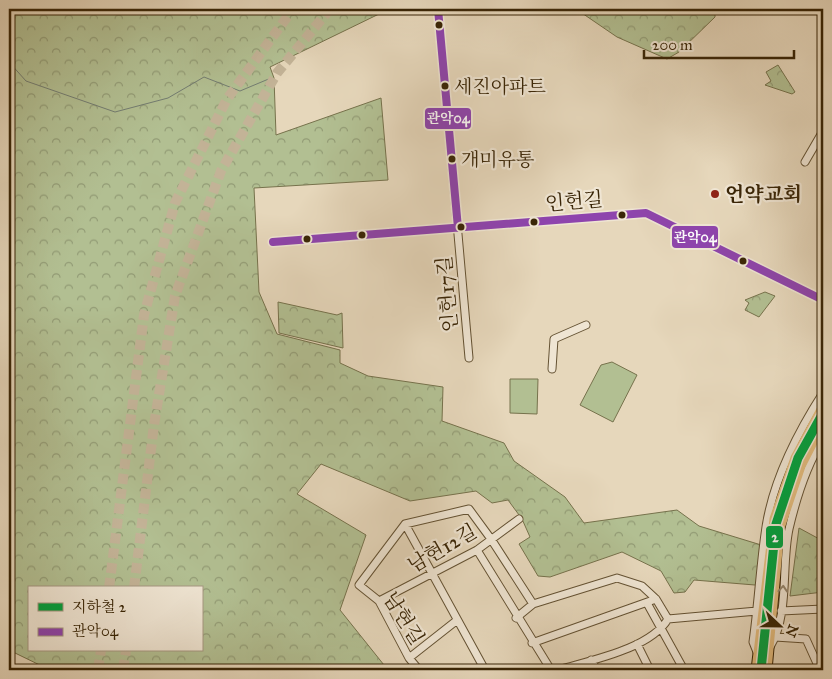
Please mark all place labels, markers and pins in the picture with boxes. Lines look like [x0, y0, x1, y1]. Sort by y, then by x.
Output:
unlabelled marker [434, 20, 444, 30]
place label: 세진아파트 [454, 75, 546, 98]
marker: 세진아파트 [440, 81, 450, 91]
place label: 개미유통 [461, 148, 534, 171]
marker: 개미유통 [447, 154, 457, 164]
place label: 언약교회 [725, 182, 802, 206]
marker: 언약교회 [709, 188, 721, 200]
unlabelled marker [617, 210, 627, 220]
unlabelled marker [529, 217, 539, 227]
unlabelled marker [456, 222, 466, 232]
unlabelled marker [357, 230, 367, 240]
unlabelled marker [302, 234, 312, 244]
unlabelled marker [738, 256, 748, 266]

